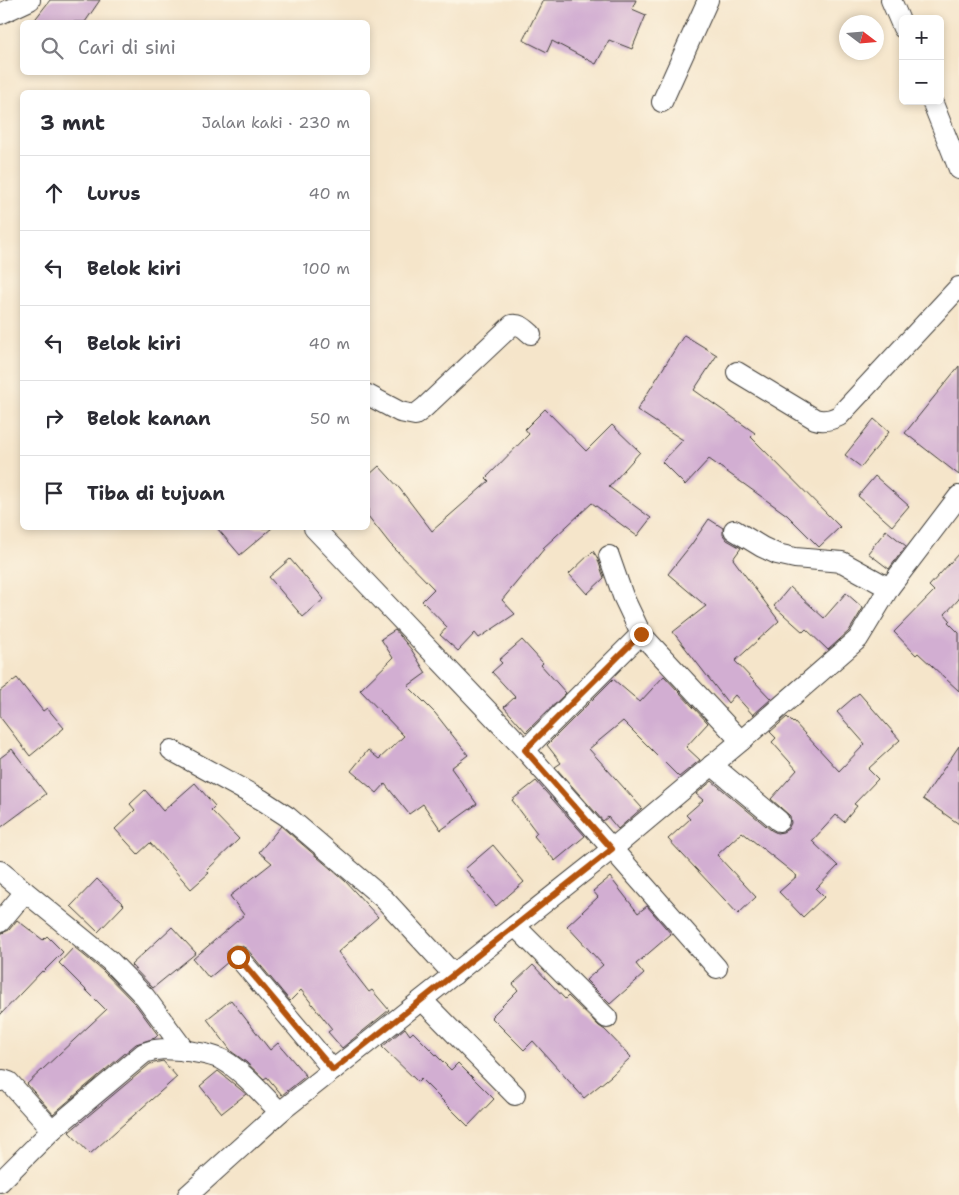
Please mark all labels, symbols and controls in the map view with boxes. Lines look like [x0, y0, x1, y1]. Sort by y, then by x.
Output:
north arrow [839, 15, 884, 60]
map controls [899, 15, 944, 105]
button: + [899, 15, 944, 60]
search box [20, 20, 370, 75]
icon: search [38, 34, 66, 62]
text: Cari di sini [78, 35, 176, 60]
button: − [899, 60, 944, 105]
text: 3 mnt [40, 109, 105, 137]
text: Jalan kaki · 230 m [202, 112, 350, 133]
icon: ahead [40, 179, 68, 207]
text: Lurus [87, 181, 141, 206]
text: 40 m [308, 183, 350, 204]
icon: left [40, 254, 68, 282]
text: Belok kiri [87, 256, 181, 281]
text: 100 m [302, 258, 350, 279]
icon: left [40, 329, 68, 357]
text: Belok kiri [87, 331, 181, 356]
text: 40 m [308, 333, 350, 354]
icon: right [40, 404, 68, 432]
text: Belok kanan [87, 406, 211, 431]
text: 50 m [310, 408, 350, 429]
icon: arrive [40, 479, 68, 507]
text: Tiba di tujuan [87, 481, 225, 506]
route end [630, 623, 653, 646]
route start [227, 946, 250, 969]

